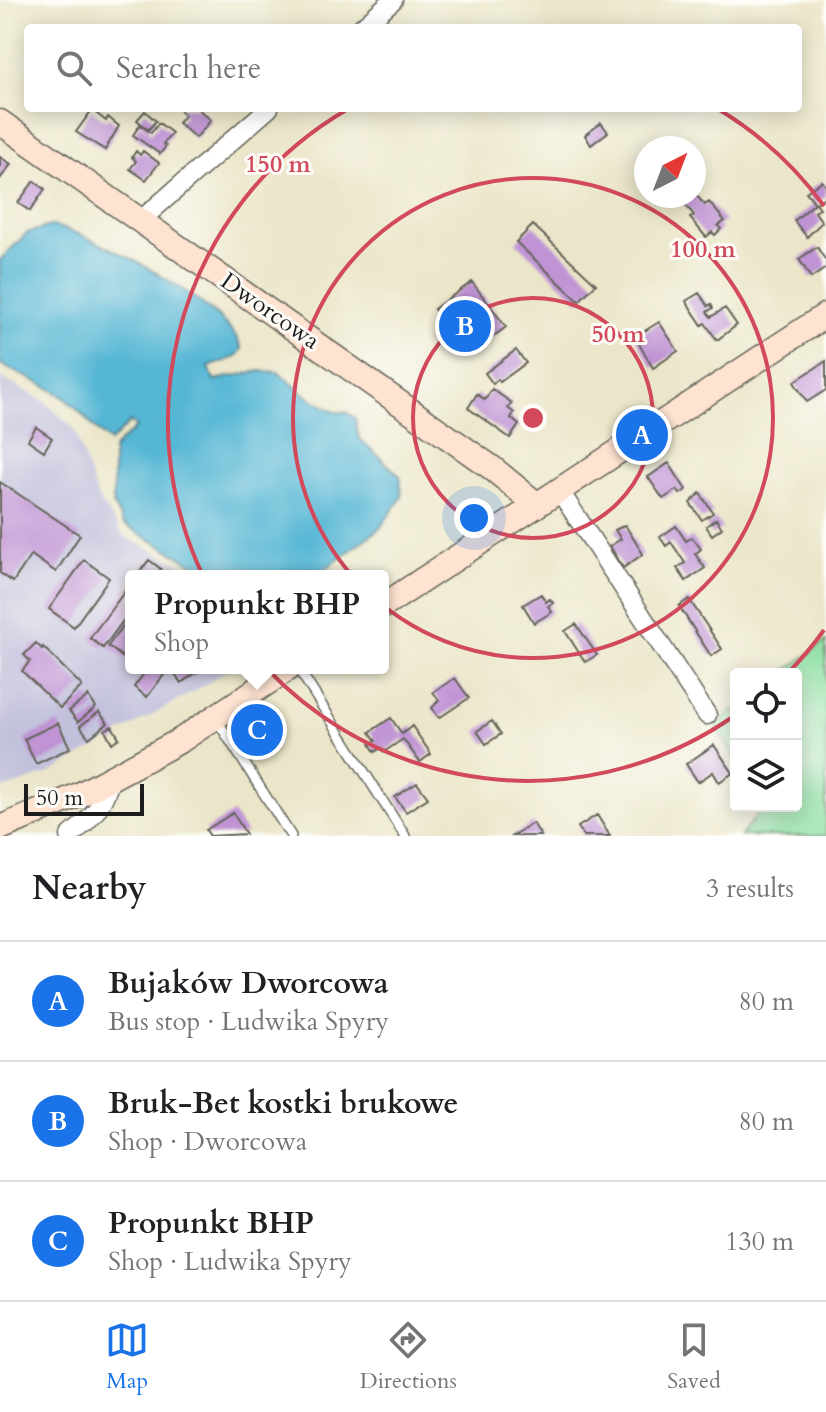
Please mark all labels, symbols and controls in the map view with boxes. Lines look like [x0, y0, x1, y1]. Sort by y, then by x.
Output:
search box [24, 24, 802, 112]
icon: search [52, 46, 96, 90]
text: Search here [116, 48, 261, 89]
north arrow [634, 136, 706, 208]
text: 150 m [245, 148, 312, 181]
text: 100 m [670, 233, 737, 266]
street label: Dworcowa [214, 265, 327, 358]
pin: B [439, 296, 491, 356]
text: 50 m [591, 318, 645, 351]
centre of rings [519, 404, 547, 432]
pin: A [616, 405, 668, 465]
your location [454, 498, 494, 538]
popup [125, 570, 389, 674]
text: Propunkt BHP [154, 584, 360, 625]
text: Shop [154, 625, 209, 660]
map controls [730, 668, 802, 812]
button: locate [730, 668, 802, 740]
pin: C [231, 700, 283, 760]
button: layers [730, 740, 802, 812]
scale bar [24, 780, 144, 816]
text: 50 m [36, 783, 83, 813]
text: Nearby [32, 865, 147, 911]
text: 3 results [706, 871, 794, 906]
text: Bujaków Dworcowa [108, 963, 389, 1004]
text: A [48, 984, 68, 1019]
text: 80 m [738, 984, 794, 1019]
text: Bus stop · Ludwika Spyry [108, 1004, 389, 1039]
text: Bruk-Bet kostki brukowe [108, 1083, 458, 1124]
text: B [49, 1104, 67, 1139]
text: 80 m [738, 1104, 794, 1139]
text: Shop · Dworcowa [108, 1124, 307, 1159]
text: Propunkt BHP [108, 1203, 314, 1244]
text: C [48, 1224, 68, 1259]
text: 130 m [725, 1224, 794, 1259]
text: Shop · Ludwika Spyry [108, 1244, 352, 1279]
tab: Map [105, 1318, 149, 1396]
tab: Directions [360, 1318, 457, 1396]
tab: Saved [667, 1318, 721, 1396]

